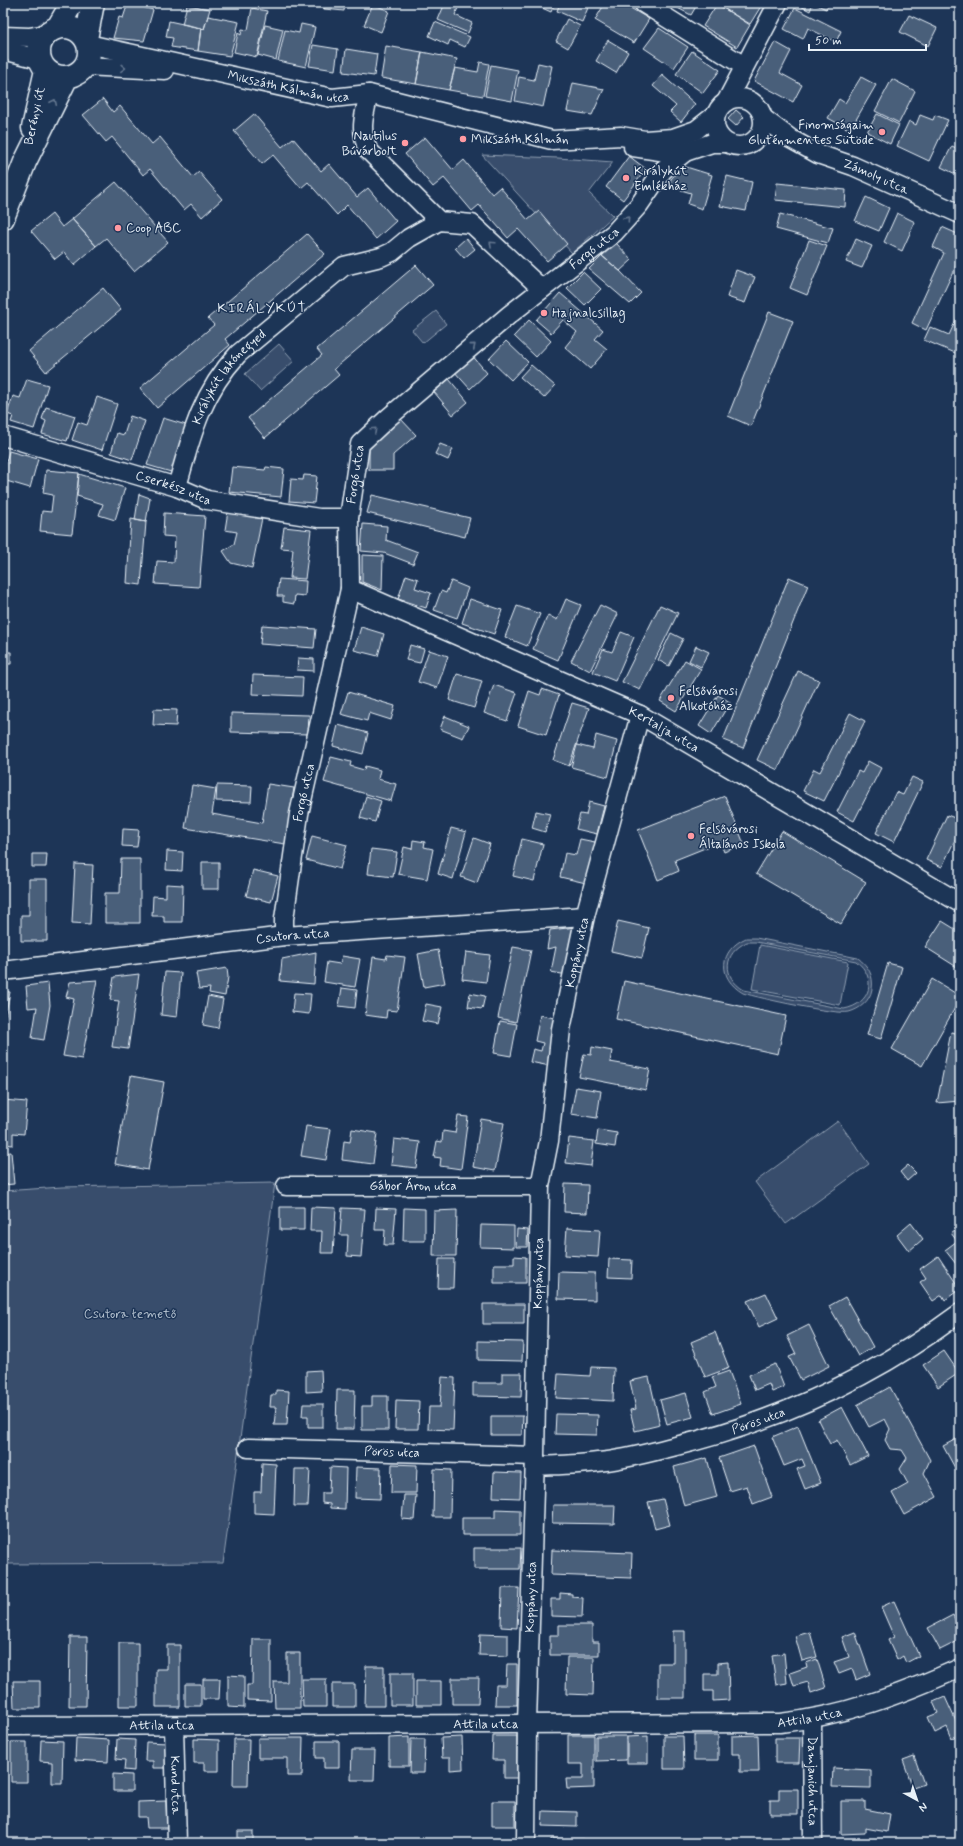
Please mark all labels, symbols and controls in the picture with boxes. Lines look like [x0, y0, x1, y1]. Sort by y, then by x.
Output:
scale bar [809, 26, 926, 52]
text: 50 m [815, 33, 842, 49]
one-way arrow [120, 64, 126, 73]
street label: Mikszáth Kálmán utca [226, 67, 350, 106]
street label: Berényi út [21, 85, 50, 147]
one-way arrow [49, 99, 57, 106]
place label: Finomságaim Gluténmentes Sütöde [748, 117, 874, 149]
marker: Finomságaim Gluténmentes Sütöde [877, 127, 887, 137]
place label: Nautilus Búvárbolt [342, 128, 397, 160]
place label: Mikszáth Kálmán [471, 131, 569, 148]
marker: Mikszáth Kálmán [458, 134, 468, 144]
marker: Nautilus Búvárbolt [400, 138, 410, 148]
street label: Zámoly utca [841, 155, 912, 199]
place label: Királykút Emlékház [634, 163, 688, 195]
marker: Királykút Emlékház [621, 173, 631, 183]
one-way arrow [623, 216, 630, 224]
place label: Coop ABC [126, 220, 181, 237]
marker: Coop ABC [113, 223, 123, 233]
street label: Forgó utca [566, 224, 623, 273]
one-way arrow [489, 241, 497, 249]
district label: KIRÁLYKÚT [217, 299, 307, 317]
place label: Hajnalcsillag [552, 305, 626, 323]
marker: Hajnalcsillag [539, 308, 549, 318]
street label: Királykút lakónegyed [188, 326, 270, 427]
one-way arrow [468, 343, 476, 350]
one-way arrow [370, 428, 377, 435]
street label: Forgó utca [343, 444, 368, 505]
street label: Cserkész utca [133, 467, 212, 509]
place label: Felsővárosi Alkotóház [679, 683, 738, 715]
marker: Felsővárosi Alkotóház [666, 693, 676, 703]
street label: Kertalja utca [626, 703, 702, 756]
street label: Forgó utca [290, 762, 319, 823]
place label: Felsővárosi Általános Iskola [699, 821, 786, 853]
marker: Felsővárosi Általános Iskola [686, 831, 696, 841]
street label: Koppány utca [562, 916, 593, 989]
street label: Csutora utca [255, 924, 330, 948]
street label: Gábor Áron utca [369, 1177, 457, 1195]
street label: Koppány utca [529, 1237, 548, 1309]
park label: Csutora temető [84, 1306, 177, 1323]
street label: Pörös utca [729, 1403, 788, 1438]
street label: Pörös utca [364, 1443, 420, 1461]
street label: Koppány utca [521, 1561, 540, 1633]
street label: Attila utca [776, 1703, 844, 1732]
street label: Attila utca [453, 1716, 519, 1733]
street label: Attila utca [129, 1717, 195, 1734]
street label: Damjanich utca [804, 1736, 821, 1826]
street label: Kund utca [166, 1755, 185, 1815]
north arrow [897, 1780, 937, 1820]
text: N [915, 1799, 930, 1815]

